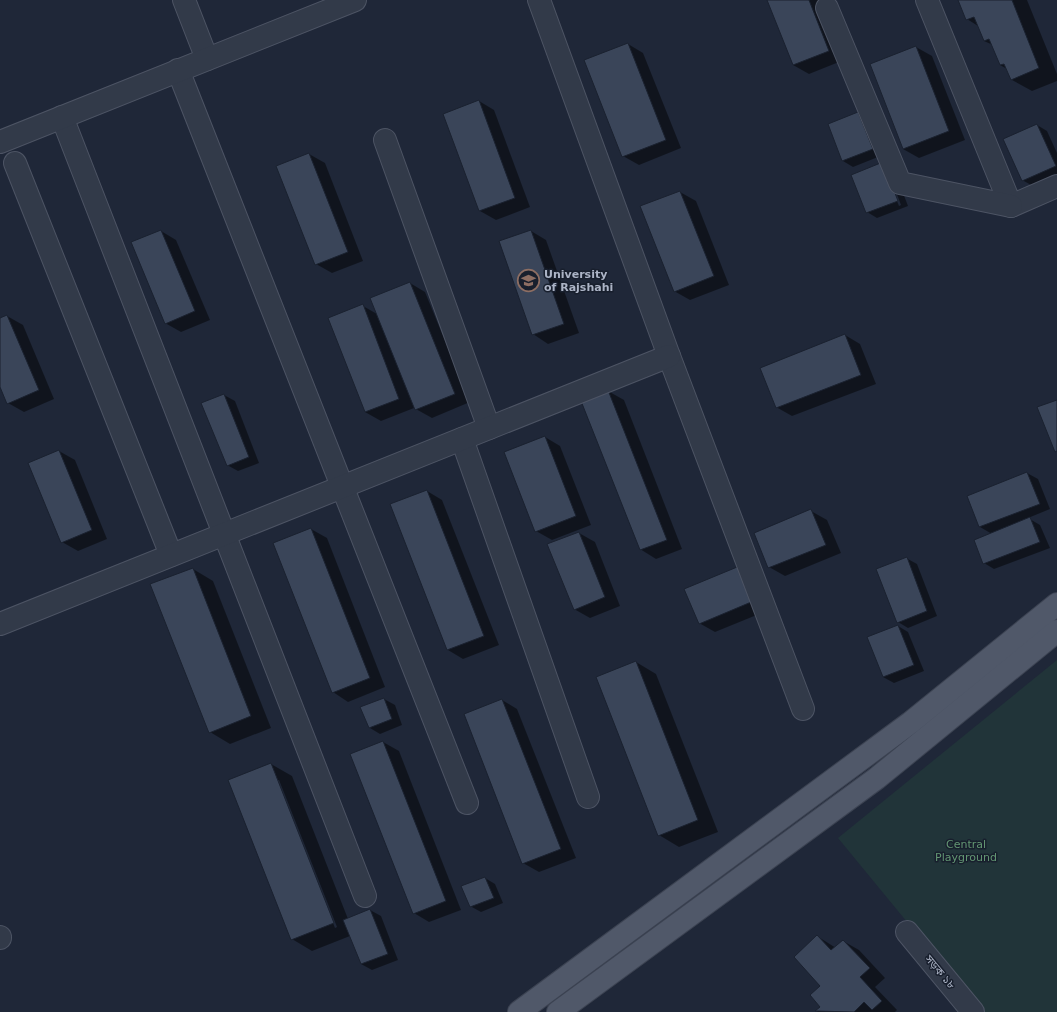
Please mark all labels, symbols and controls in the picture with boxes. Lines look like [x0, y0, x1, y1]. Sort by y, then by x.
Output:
school or university icon: University of Rajshahi [515, 267, 541, 293]
place label: University of Rajshahi [544, 268, 613, 294]
park label: Central Playground [935, 838, 997, 864]
street label: সড়ক ১৮ [921, 952, 958, 992]

